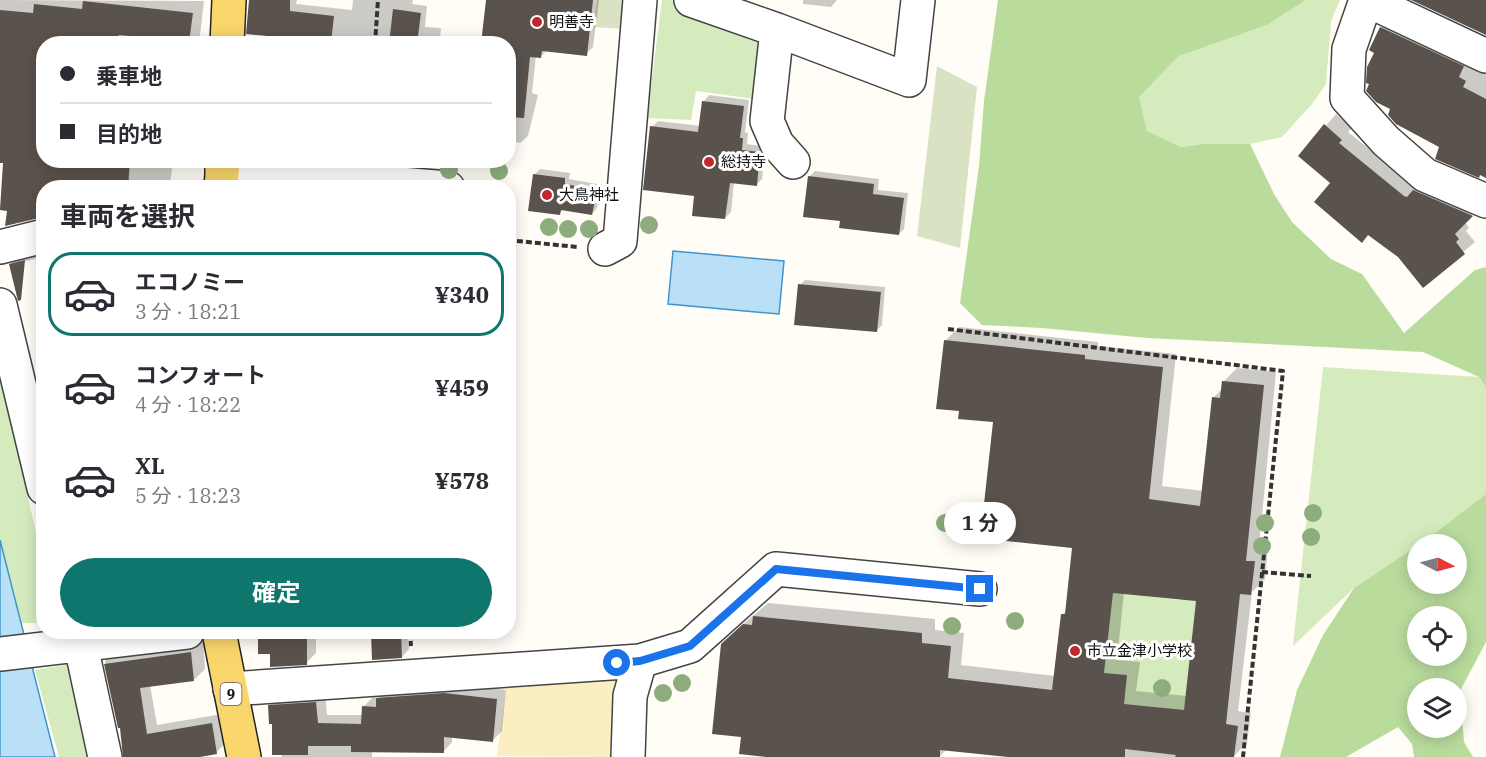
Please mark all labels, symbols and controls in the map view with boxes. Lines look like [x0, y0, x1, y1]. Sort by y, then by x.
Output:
place label: 明善寺 [549, 12, 594, 31]
marker: 明善寺 [530, 15, 544, 29]
text: 乗車地 [96, 61, 162, 90]
text: 目的地 [96, 119, 162, 148]
place label: 総持寺 [721, 152, 766, 171]
marker: 総持寺 [702, 155, 716, 169]
place label: 大鳥神社 [559, 185, 619, 204]
marker: 大鳥神社 [540, 188, 554, 202]
text: 車両を選択 [60, 198, 195, 233]
icon: car [63, 267, 117, 321]
text: エコノミー [135, 267, 245, 296]
text: ¥340 [434, 280, 489, 309]
text: 3 分 · 18:21 [135, 298, 241, 325]
icon: car [63, 360, 117, 414]
text: コンフォート [135, 360, 266, 389]
text: ¥459 [434, 373, 489, 402]
text: 4 分 · 18:22 [135, 391, 241, 418]
text: XL [135, 451, 165, 480]
icon: car [63, 453, 117, 507]
text: ¥578 [434, 466, 489, 495]
text: 5 分 · 18:23 [135, 482, 241, 509]
callout: 1 分 [944, 502, 1016, 544]
text: 1 分 [962, 509, 998, 536]
north arrow [1407, 534, 1467, 594]
map controls [1407, 534, 1467, 738]
button: 確定 [60, 558, 492, 627]
route end [966, 575, 993, 602]
button: locate [1407, 606, 1467, 666]
place label: 市立金津小学校 [1087, 641, 1192, 660]
marker: 市立金津小学校 [1068, 644, 1082, 658]
route start [603, 649, 630, 676]
button: layers [1407, 678, 1467, 738]
road number: 9 [220, 683, 242, 705]

